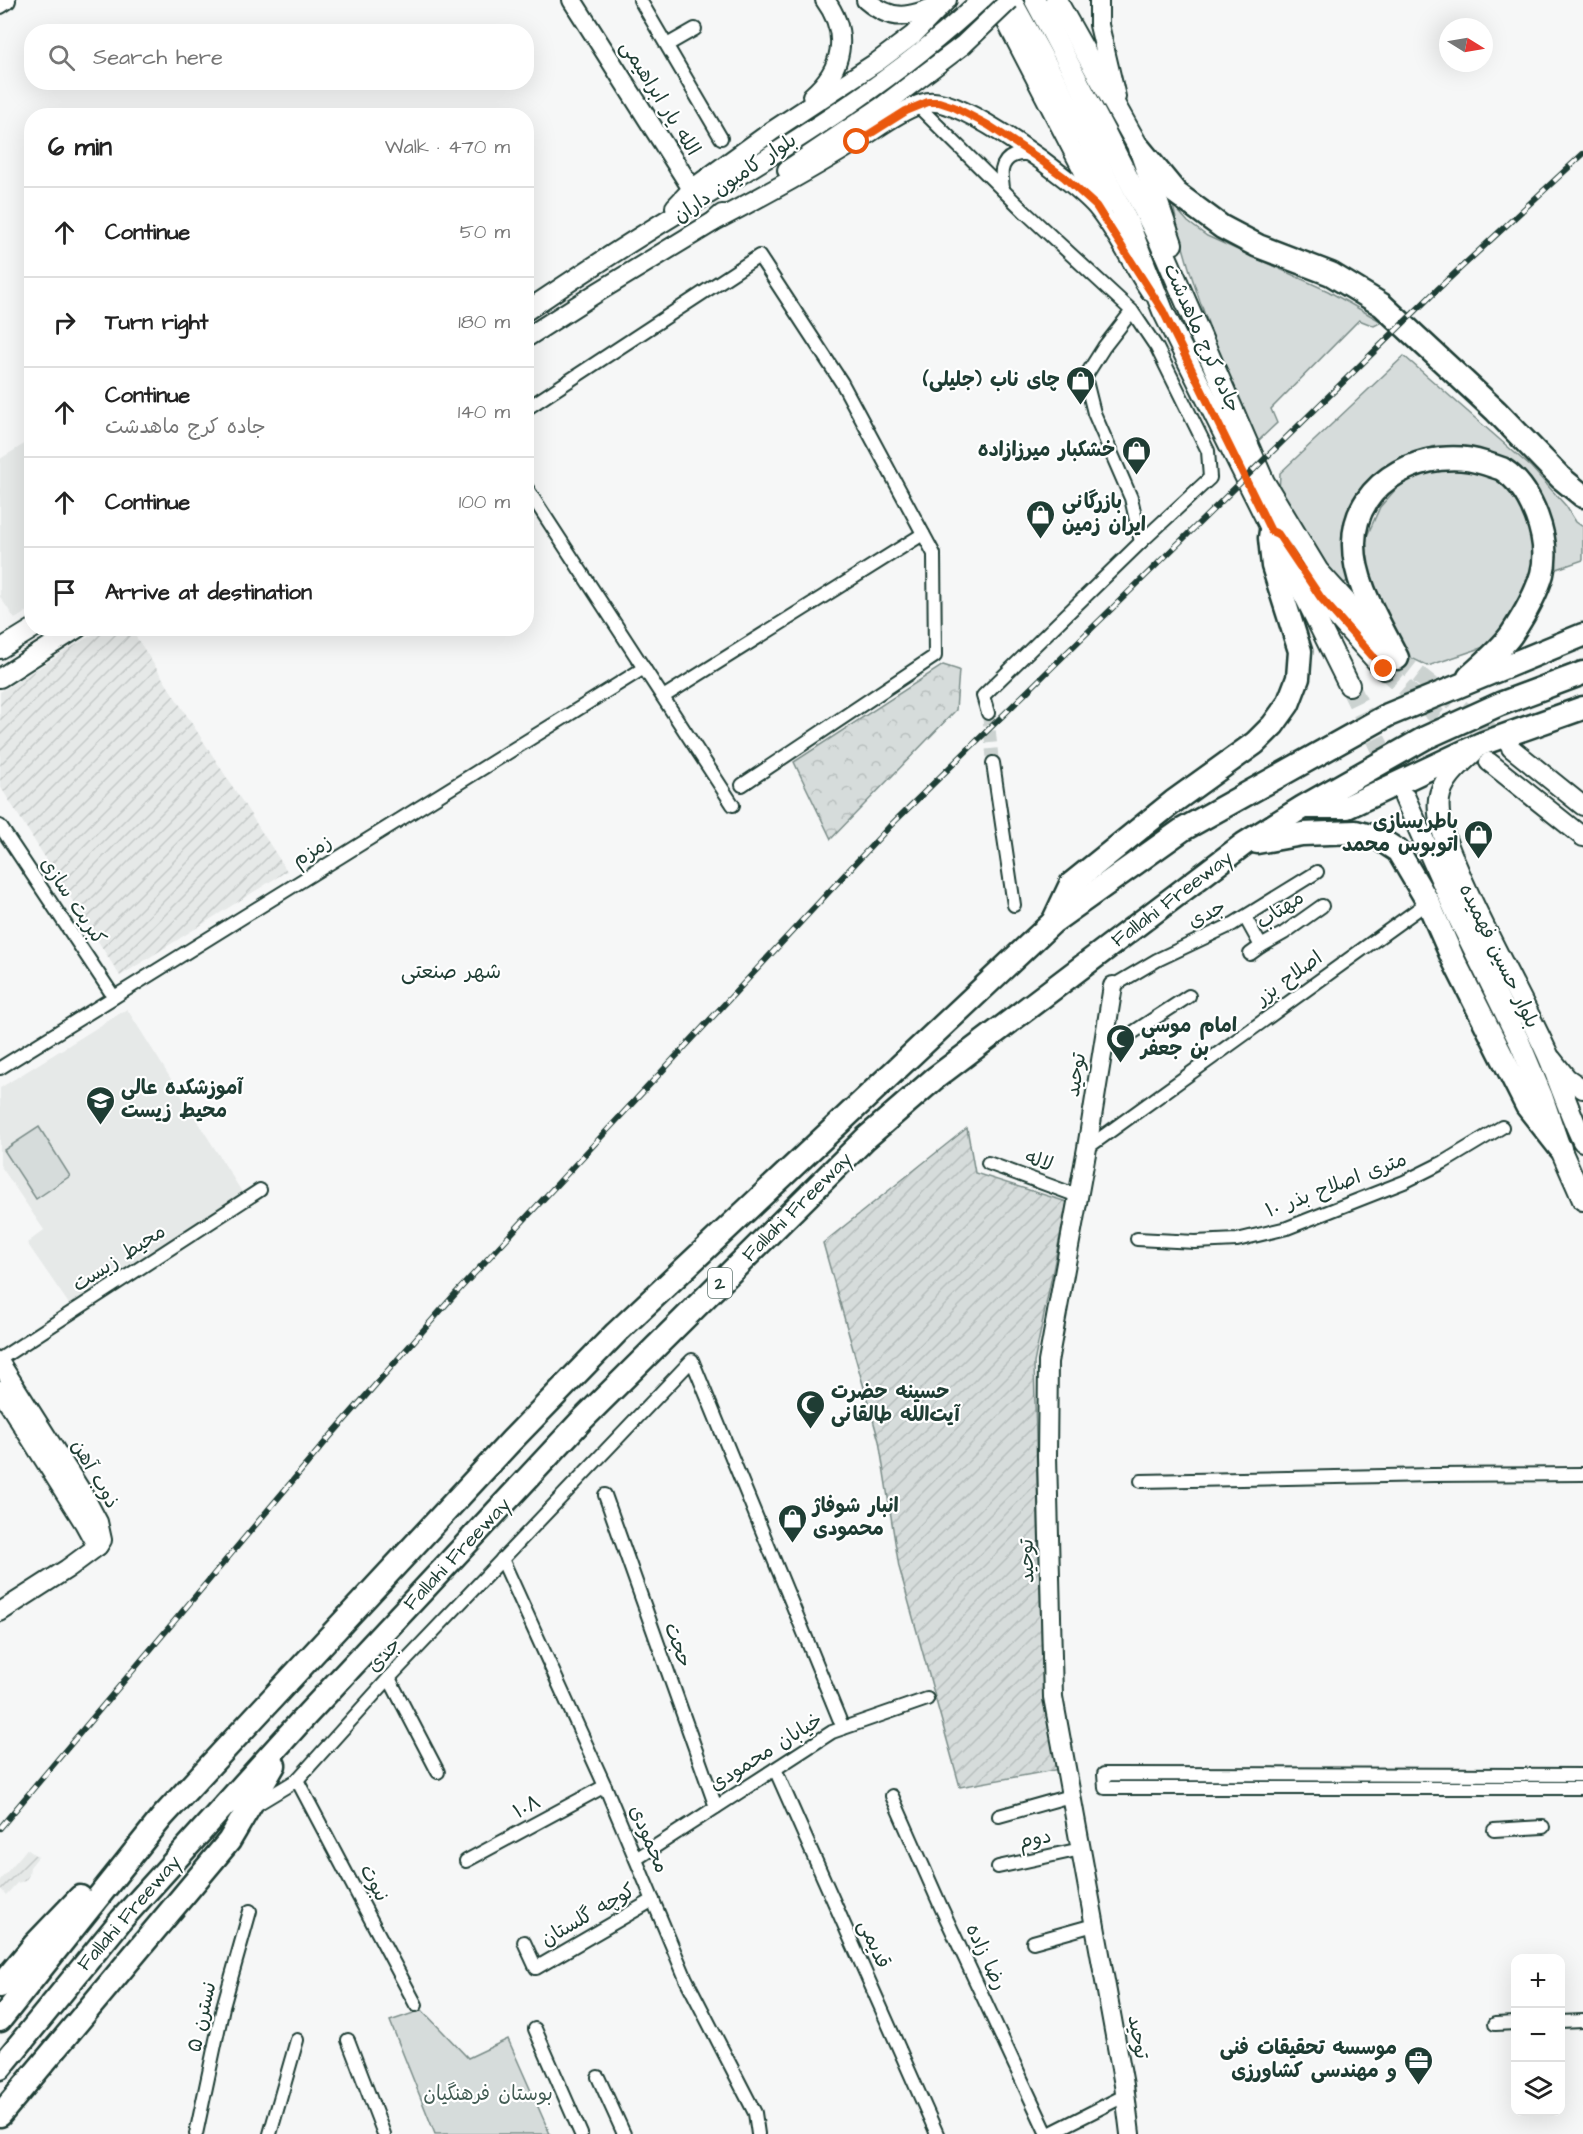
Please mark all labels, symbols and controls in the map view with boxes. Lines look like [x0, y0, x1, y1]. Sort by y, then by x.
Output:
north arrow [1439, 18, 1493, 72]
search box [24, 24, 534, 90]
street label: الله یار ابراهیمی [613, 35, 707, 161]
icon: search [45, 41, 78, 74]
text: Search here [93, 42, 223, 73]
street label: بلوار کامیون داران [668, 126, 802, 230]
route start [843, 128, 869, 154]
text: 6 min [48, 129, 112, 165]
text: Walk · 470 m [385, 133, 510, 161]
icon: ahead [48, 216, 81, 249]
text: Continue [105, 217, 190, 248]
text: 50 m [460, 218, 510, 246]
street label: جاده کرج ماهدشت [1157, 259, 1247, 417]
icon: right [48, 306, 81, 339]
text: Turn right [105, 307, 208, 338]
text: 180 m [458, 308, 510, 336]
shop icon: چای ناب (جلیلی) [1065, 364, 1097, 406]
place label: چای ناب (جلیلی) [922, 366, 1060, 394]
text: Continue [105, 380, 190, 411]
icon: ahead [48, 396, 81, 429]
text: 140 m [458, 398, 510, 426]
text: جاده کرج ماهدشت [105, 413, 266, 441]
shop icon: خشکبار میرزازاده [1120, 434, 1152, 476]
place label: خشکبار میرزازاده [978, 436, 1115, 464]
icon: ahead [48, 486, 81, 519]
text: Continue [105, 487, 190, 518]
text: 100 m [459, 488, 510, 516]
place label: بازرگانی ایران زمین [1062, 488, 1146, 539]
shop icon: بازرگانی ایران زمین [1025, 498, 1057, 540]
icon: arrive [48, 576, 81, 609]
text: Arrive at destination [105, 577, 312, 608]
route end [1370, 655, 1396, 681]
place label: باطریسازی اتوبوس محمد [1342, 808, 1458, 859]
shop icon: باطریسازی اتوبوس محمد [1463, 818, 1495, 860]
street label: زمزم [287, 828, 337, 874]
street label: Fallahi Freeway [1106, 844, 1239, 955]
street label: کبریت سازی [33, 851, 113, 951]
street label: بلوار حسین فهمیده [1452, 879, 1546, 1033]
street label: مهتاب [1250, 884, 1310, 936]
street label: جدی [1183, 893, 1231, 935]
street label: اصلاح بزر [1248, 944, 1328, 1013]
district label: شهر صنعتی [401, 957, 501, 986]
place label: امام موسی بن جعفر [1139, 1012, 1237, 1063]
mosque icon: امام موسی بن جعفر [1104, 1022, 1136, 1064]
street label: توحید [1059, 1051, 1093, 1099]
place label: آموزشکده عالی محیط زیست [121, 1074, 244, 1125]
school or university icon: آموزشکده عالی محیط زیست [84, 1084, 116, 1126]
street label: لاله [1021, 1143, 1057, 1179]
street label: ۱۰ متری اصلاح بذر [1261, 1145, 1411, 1225]
street label: Fallahi Freeway [736, 1146, 859, 1269]
street label: محیط زیست [67, 1217, 171, 1299]
road number: 2 [708, 1268, 732, 1298]
place label: حسینه حضرت آیت‌الله طالقانی [831, 1378, 962, 1429]
mosque icon: حسینه حضرت آیت‌الله طالقانی [794, 1388, 826, 1430]
street label: ذوب آهن [64, 1434, 126, 1514]
street label: Fallahi Freeway [397, 1491, 518, 1617]
place label: انبار شوفاژ محمودی [811, 1492, 899, 1543]
shop icon: انبار شوفاژ محمودی [776, 1502, 808, 1544]
street label: توحید [1013, 1538, 1041, 1583]
street label: حجت [657, 1619, 699, 1671]
street label: جدی [360, 1631, 408, 1679]
street label: خیابان محمودی [704, 1706, 828, 1798]
street label: ۱۰۸ [508, 1788, 546, 1826]
street label: محمودی [622, 1801, 676, 1877]
street label: دوم [1016, 1822, 1054, 1857]
street label: Fallahi Freeway [71, 1849, 188, 1978]
street label: نبوت [353, 1859, 395, 1907]
street label: کوچه گلستان [536, 1877, 640, 1953]
street label: قدیمی [851, 1915, 897, 1973]
street label: رضا زاده [958, 1919, 1014, 1995]
map controls [1511, 1954, 1565, 2116]
button: + [1511, 1954, 1565, 2008]
street label: نسترن ۵ [180, 1979, 224, 2055]
button: − [1511, 2008, 1565, 2062]
street label: توحید [1120, 2013, 1156, 2061]
place label: موسسه تحقیقات فنی و مهندسی کشاورزی [1220, 2034, 1397, 2085]
office icon: موسسه تحقیقات فنی و مهندسی کشاورزی [1402, 2044, 1434, 2086]
button: layers [1511, 2062, 1565, 2116]
park label: بوستان فرهنگیان [423, 2080, 553, 2108]

